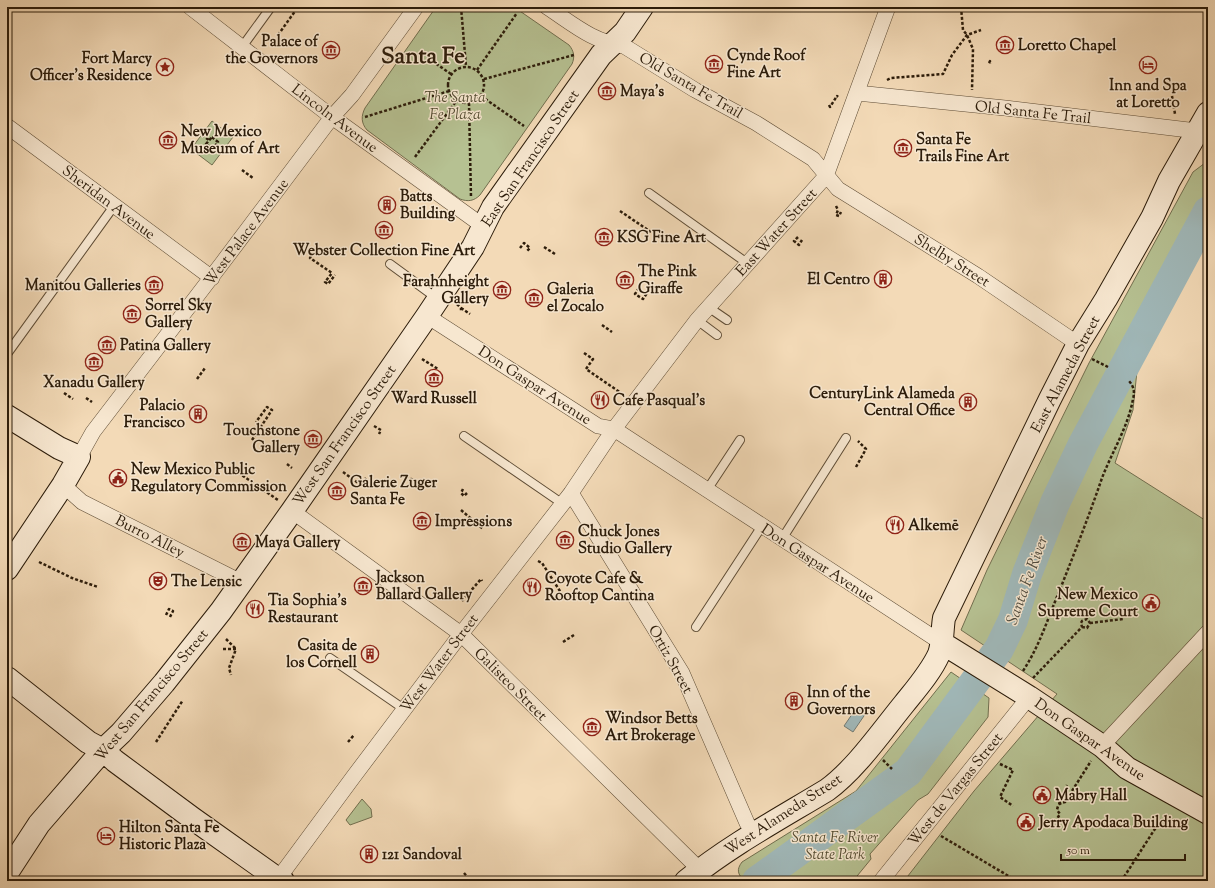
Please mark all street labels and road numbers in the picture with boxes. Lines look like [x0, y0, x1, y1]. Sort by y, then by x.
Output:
street label: Old Santa Fe Trail [634, 48, 746, 125]
street label: Lincoln Avenue [287, 80, 382, 159]
street label: East San Francisco Street [477, 86, 585, 232]
street label: Old Santa Fe Trail [974, 97, 1092, 130]
street label: Sheridan Avenue [57, 161, 159, 245]
street label: West Palace Avenue [200, 175, 295, 291]
street label: East Water Street [732, 184, 823, 282]
street label: Shelby Street [909, 230, 993, 293]
street label: East Alameda Street [1027, 312, 1106, 437]
street label: Don Gaspar Avenue [473, 342, 595, 431]
street label: West San Francisco Street [289, 361, 402, 510]
street label: Burro Alley [111, 511, 188, 564]
street label: Don Gaspar Avenue [756, 520, 878, 609]
street label: West Water Street [396, 610, 484, 718]
street label: Ortiz Street [642, 622, 697, 698]
street label: West San Francisco Street [90, 625, 214, 767]
street label: Galisteo Street [469, 644, 551, 726]
street label: Don Gaspar Avenue [1029, 694, 1149, 786]
street label: West de Vargas Street [904, 729, 1009, 851]
street label: West Alameda Street [721, 769, 847, 861]

